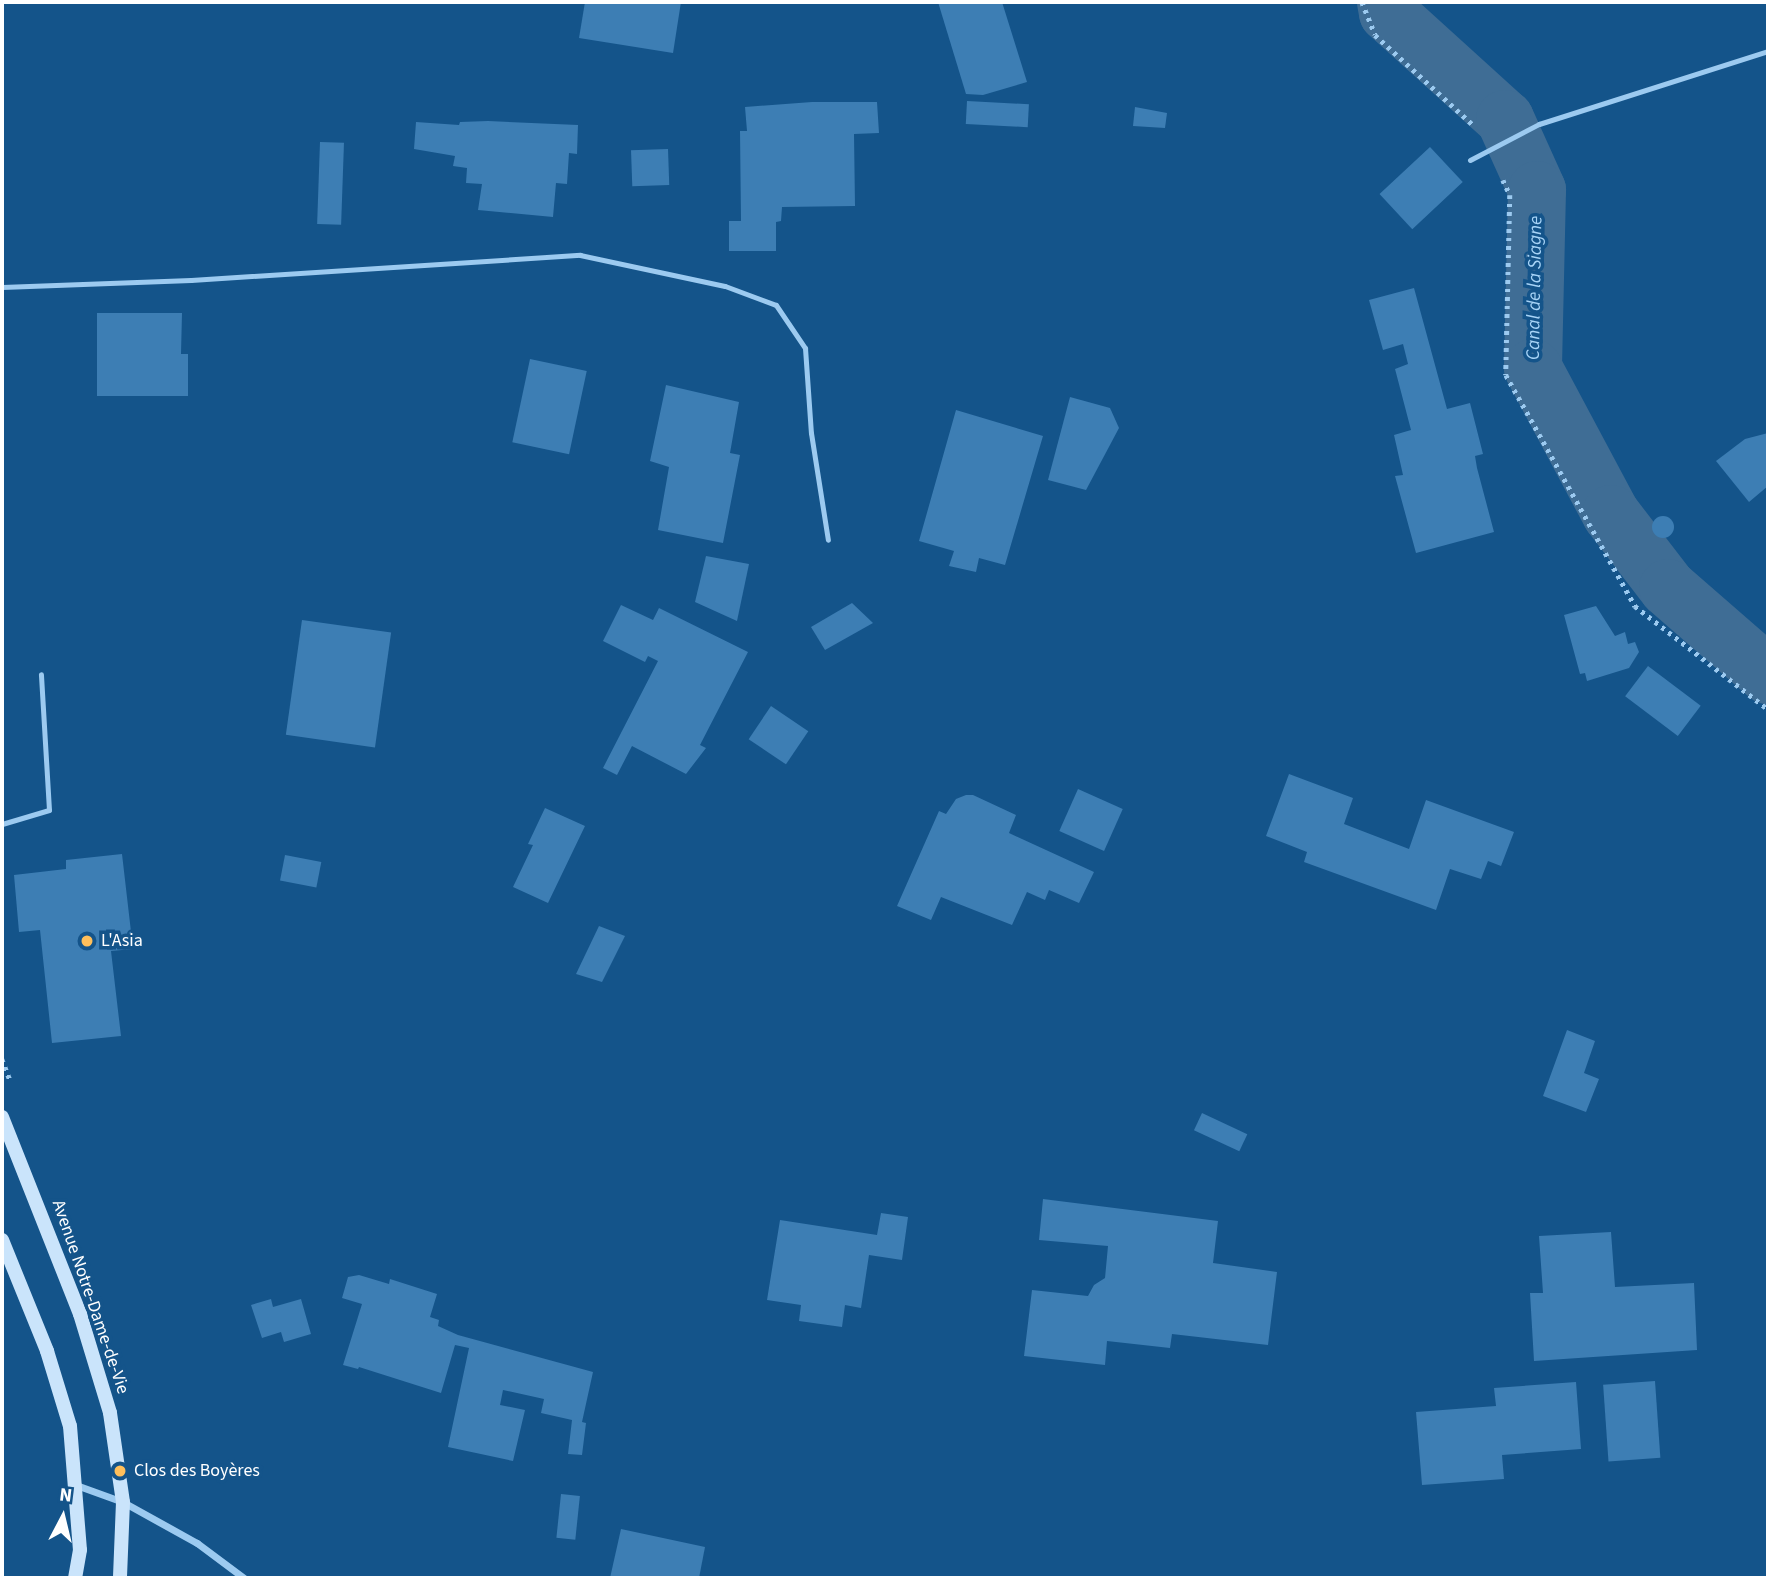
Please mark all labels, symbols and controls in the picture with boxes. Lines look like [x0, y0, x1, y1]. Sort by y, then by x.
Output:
water label: Canal de la Siagne [1522, 216, 1548, 360]
place label: L'Asia [101, 930, 143, 952]
marker: L'Asia [79, 933, 95, 949]
street label: Avenue Notre-Dame-de-Vie [47, 1197, 133, 1397]
place label: Clos des Boyères [134, 1460, 260, 1482]
marker: Clos des Boyères [112, 1463, 128, 1479]
text: N [58, 1481, 74, 1510]
north arrow [28, 1482, 98, 1552]

